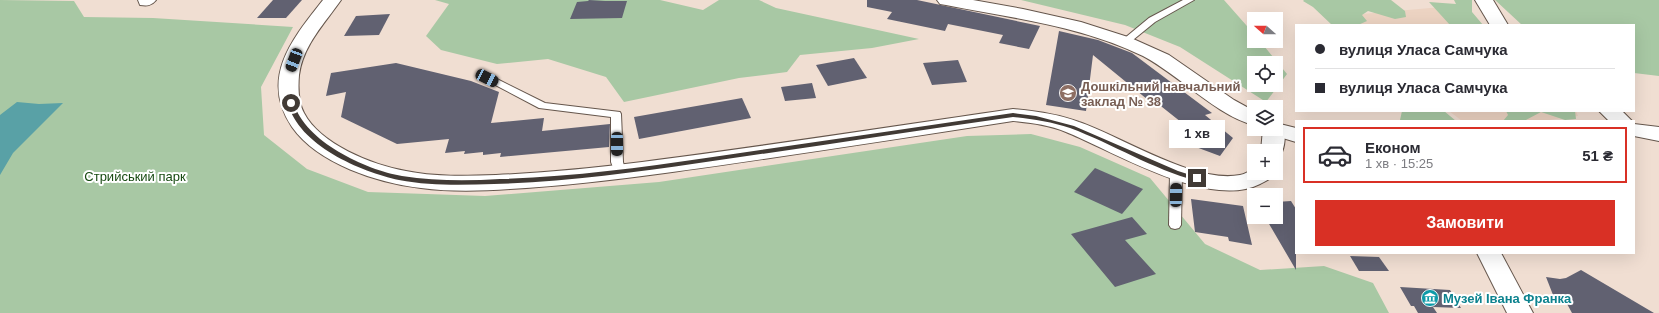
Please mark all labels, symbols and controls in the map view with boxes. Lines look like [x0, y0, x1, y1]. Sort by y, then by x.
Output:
north arrow [1247, 12, 1283, 48]
map controls [1247, 12, 1283, 224]
text: вулиця Уласа Самчука [1339, 41, 1508, 58]
car [284, 47, 304, 73]
button: locate [1247, 56, 1283, 92]
car [474, 67, 500, 89]
place label: Дошкільний навчальний заклад № 38 [1081, 79, 1240, 109]
text: вулиця Уласа Самчука [1339, 79, 1508, 96]
school or university icon: Дошкільний навчальний заклад № 38 [1058, 83, 1078, 103]
route start [282, 94, 300, 112]
button: layers [1247, 100, 1283, 136]
callout: 1 хв [1169, 120, 1225, 148]
text: 1 хв [1184, 126, 1210, 141]
car [611, 132, 623, 156]
icon: car [1317, 137, 1353, 173]
text: Економ [1365, 139, 1421, 156]
button: + [1247, 144, 1283, 180]
text: 51 ₴ [1582, 147, 1613, 164]
text: 1 хв · 15:25 [1365, 156, 1433, 171]
park label: Стрийський парк [84, 169, 186, 184]
route end [1188, 169, 1206, 187]
car [1170, 183, 1182, 207]
button: − [1247, 188, 1283, 224]
button: Замовити [1315, 200, 1615, 246]
museum icon: Музей Івана Франка [1420, 288, 1440, 308]
place label: Музей Івана Франка [1443, 291, 1572, 306]

